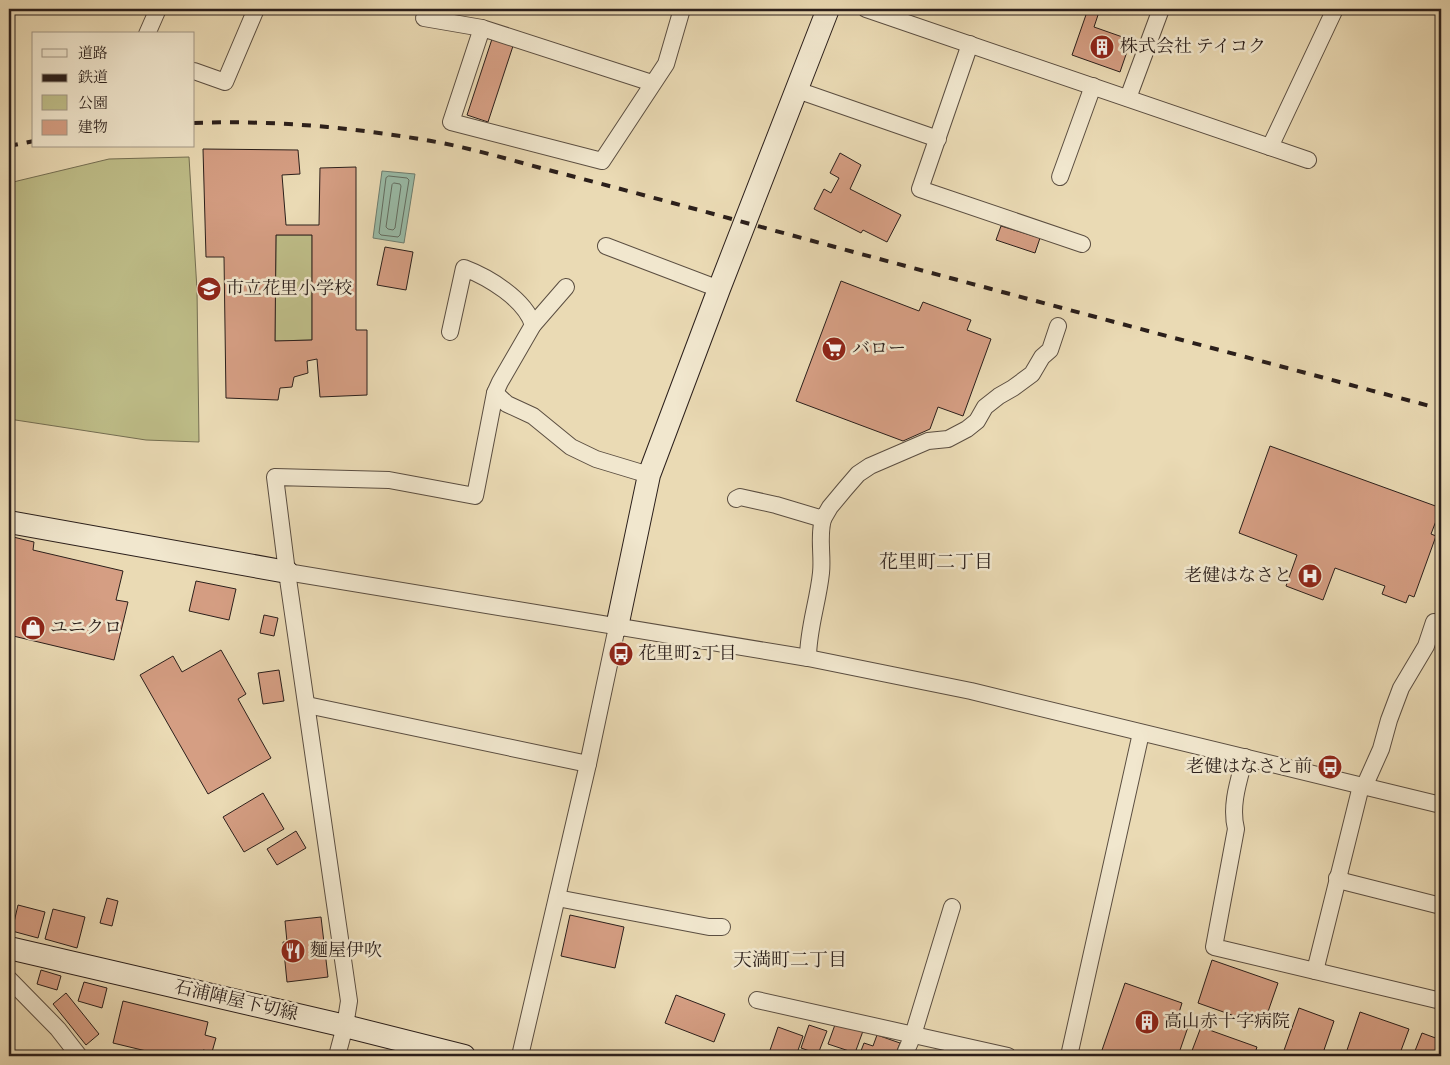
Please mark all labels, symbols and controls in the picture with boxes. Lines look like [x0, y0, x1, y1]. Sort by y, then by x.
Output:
legend [32, 32, 195, 148]
building icon: 株式会社 テイコク [1089, 34, 1115, 60]
place label: 株式会社 テイコク [1120, 36, 1266, 58]
text: 道路 [78, 44, 108, 63]
text: 鉄道 [78, 68, 108, 87]
text: 公園 [78, 94, 108, 113]
text: 建物 [78, 118, 108, 137]
school or university icon: 市立花里小学校 [196, 276, 222, 302]
place label: 市立花里小学校 [226, 278, 352, 300]
supermarket icon: バロー [821, 336, 847, 362]
place label: バロー [852, 338, 906, 360]
district label: 花里町二丁目 [879, 551, 993, 574]
hospital icon: 老健はなさと [1297, 563, 1323, 589]
place label: 老健はなさと [1184, 565, 1292, 587]
shop icon: ユニクロ [20, 615, 46, 641]
place label: ユニクロ [50, 617, 122, 639]
bus stop icon: 花里町2丁目 [608, 641, 634, 667]
place label: 花里町2丁目 [638, 643, 737, 665]
bus stop icon: 老健はなさと前 [1317, 754, 1343, 780]
place label: 老健はなさと前 [1186, 756, 1312, 778]
restaurant icon: 麵屋伊吹 [280, 938, 306, 964]
place label: 麵屋伊吹 [310, 940, 382, 962]
district label: 天満町二丁目 [733, 949, 847, 972]
street label: 石浦陣屋下切線 [172, 976, 300, 1026]
building icon: 高山赤十字病院 [1134, 1009, 1160, 1035]
place label: 高山赤十字病院 [1164, 1011, 1290, 1033]

